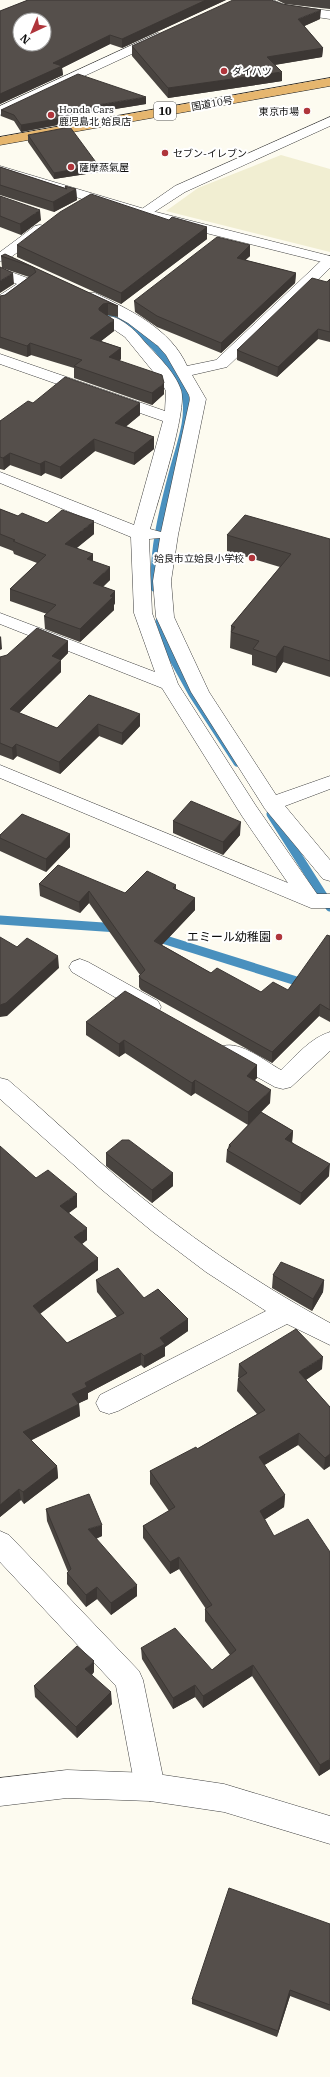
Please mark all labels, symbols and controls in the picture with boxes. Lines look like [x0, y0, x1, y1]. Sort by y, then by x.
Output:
north arrow [12, 12, 52, 52]
text: N [17, 31, 33, 47]
place label: ダイハツ [232, 65, 272, 78]
marker: ダイハツ [219, 66, 229, 76]
street label: 国道10号 [190, 93, 234, 114]
road number: 10 [154, 102, 176, 120]
place label: Honda Cars 鹿児島北 姶良店 [59, 103, 131, 128]
place label: 東京市場 [259, 105, 299, 118]
marker: 東京市場 [302, 106, 312, 116]
marker: Honda Cars 鹿児島北 姶良店 [46, 110, 56, 120]
place label: セブン-イレブン [173, 147, 247, 160]
marker: セブン-イレブン [160, 148, 170, 158]
place label: 薩摩蒸氣屋 [79, 161, 129, 174]
marker: 薩摩蒸氣屋 [66, 162, 76, 172]
place label: 姶良市立姶良小学校 [154, 552, 244, 565]
marker: 姶良市立姶良小学校 [247, 553, 257, 563]
place label: エミール幼稚園 [187, 929, 271, 944]
marker: エミール幼稚園 [274, 932, 284, 942]

